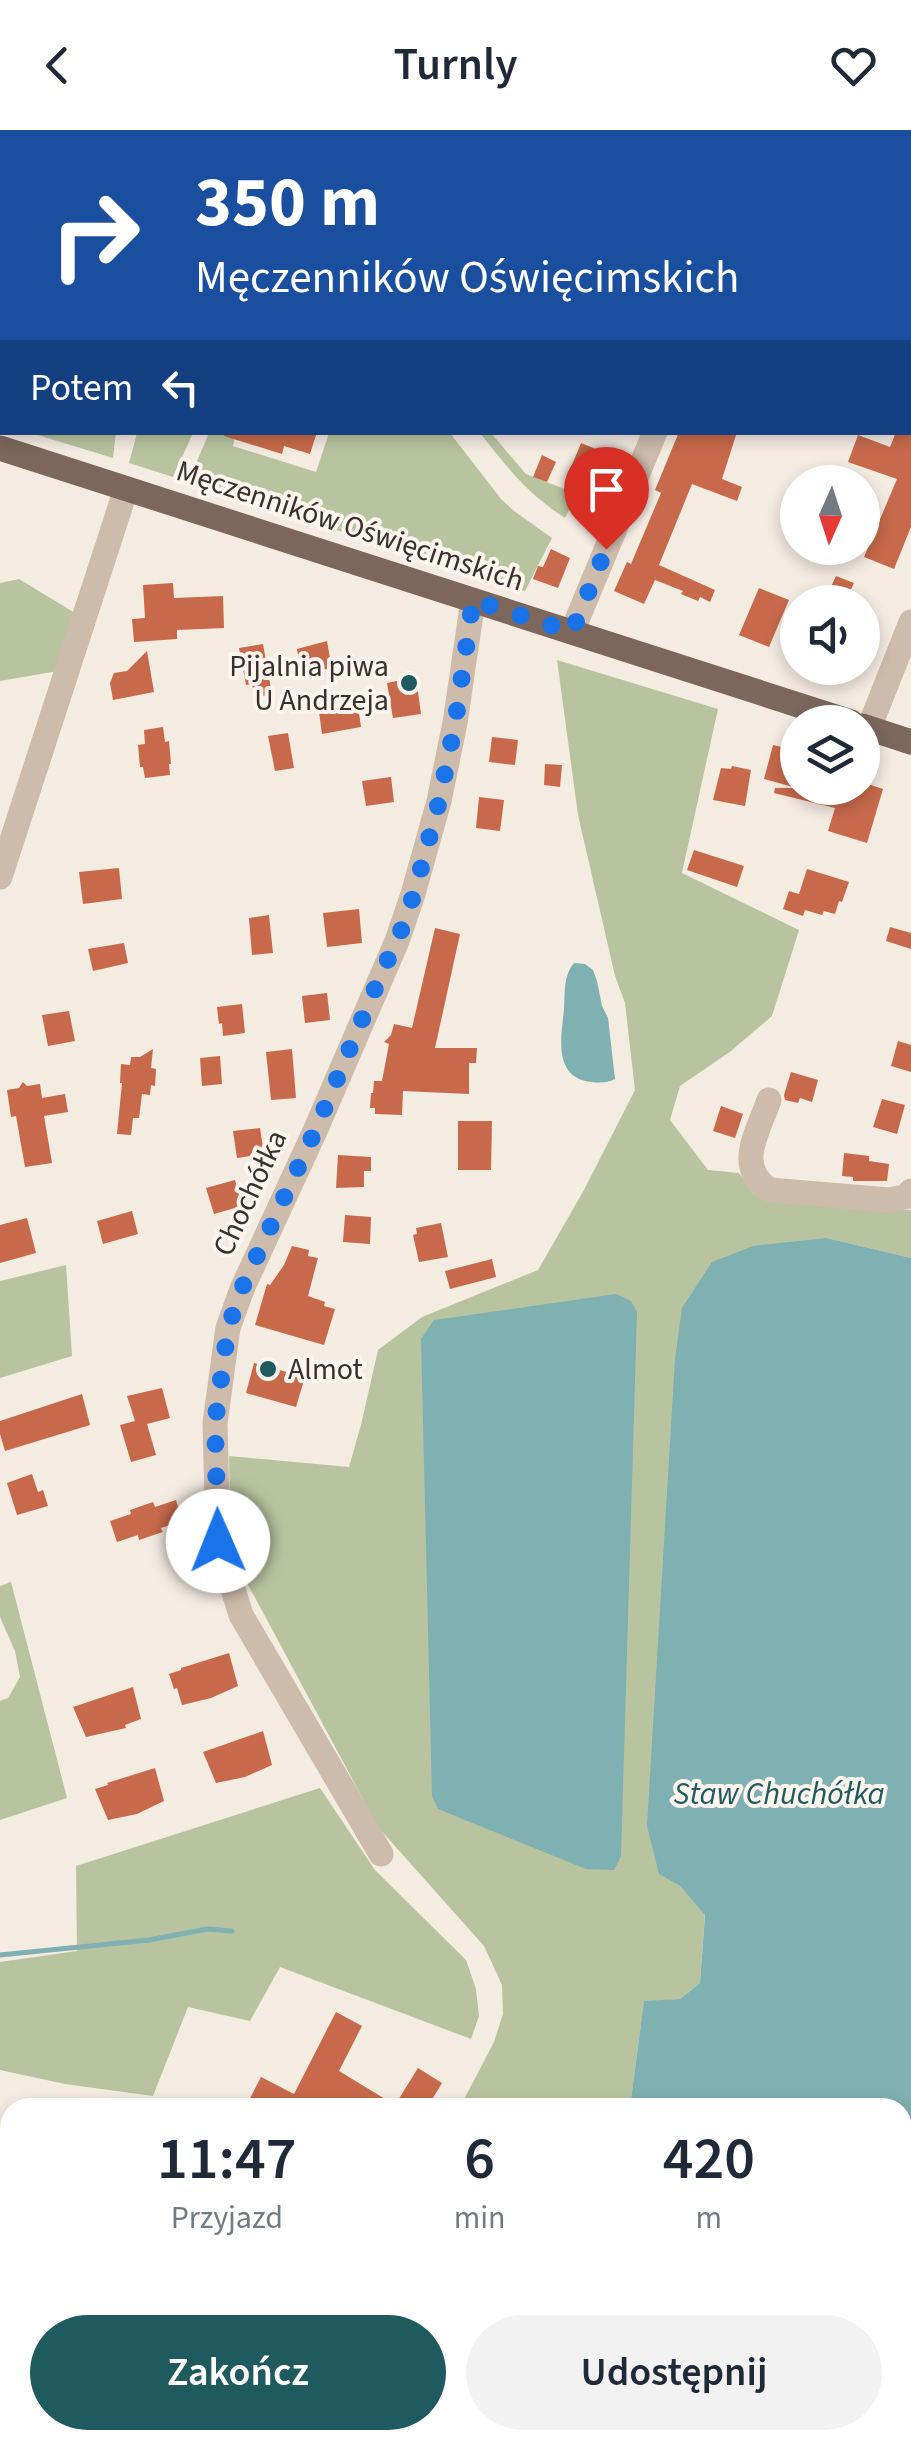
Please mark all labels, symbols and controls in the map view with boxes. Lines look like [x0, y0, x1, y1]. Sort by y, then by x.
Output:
text: Turnly [393, 33, 518, 97]
icon: back [30, 38, 85, 93]
icon: heart [826, 38, 881, 93]
text: 350 m [195, 153, 380, 253]
icon: right [30, 170, 160, 300]
text: Męczenników Oświęcimskich [195, 246, 739, 310]
icon: left [153, 360, 208, 415]
text: Potem [30, 361, 133, 415]
pin [564, 447, 649, 550]
street label: Męczenników Oświęcimskich [171, 449, 529, 603]
icon: arrive [579, 462, 634, 517]
north arrow [780, 465, 880, 565]
map controls [780, 465, 880, 805]
button: sound [780, 585, 880, 685]
place label: Pijalnia piwa U Andrzeja [229, 645, 389, 722]
marker: Pijalnia piwa U Andrzeja [398, 672, 420, 694]
button: layers [780, 705, 880, 805]
street label: Chochółka [202, 1123, 298, 1263]
place label: Almot [288, 1348, 363, 1391]
marker: Almot [257, 1358, 279, 1380]
position arrow [166, 1489, 270, 1593]
water label: Staw Chuchółka [673, 1771, 885, 1817]
text: 11:47 [157, 2117, 297, 2202]
text: 6 [464, 2117, 495, 2202]
text: 420 [663, 2117, 755, 2202]
text: Przyjazd [171, 2195, 283, 2241]
text: min [454, 2195, 506, 2241]
text: m [696, 2195, 722, 2241]
button: Zakończ [30, 2315, 446, 2430]
button: Udostępnij [466, 2315, 882, 2430]

